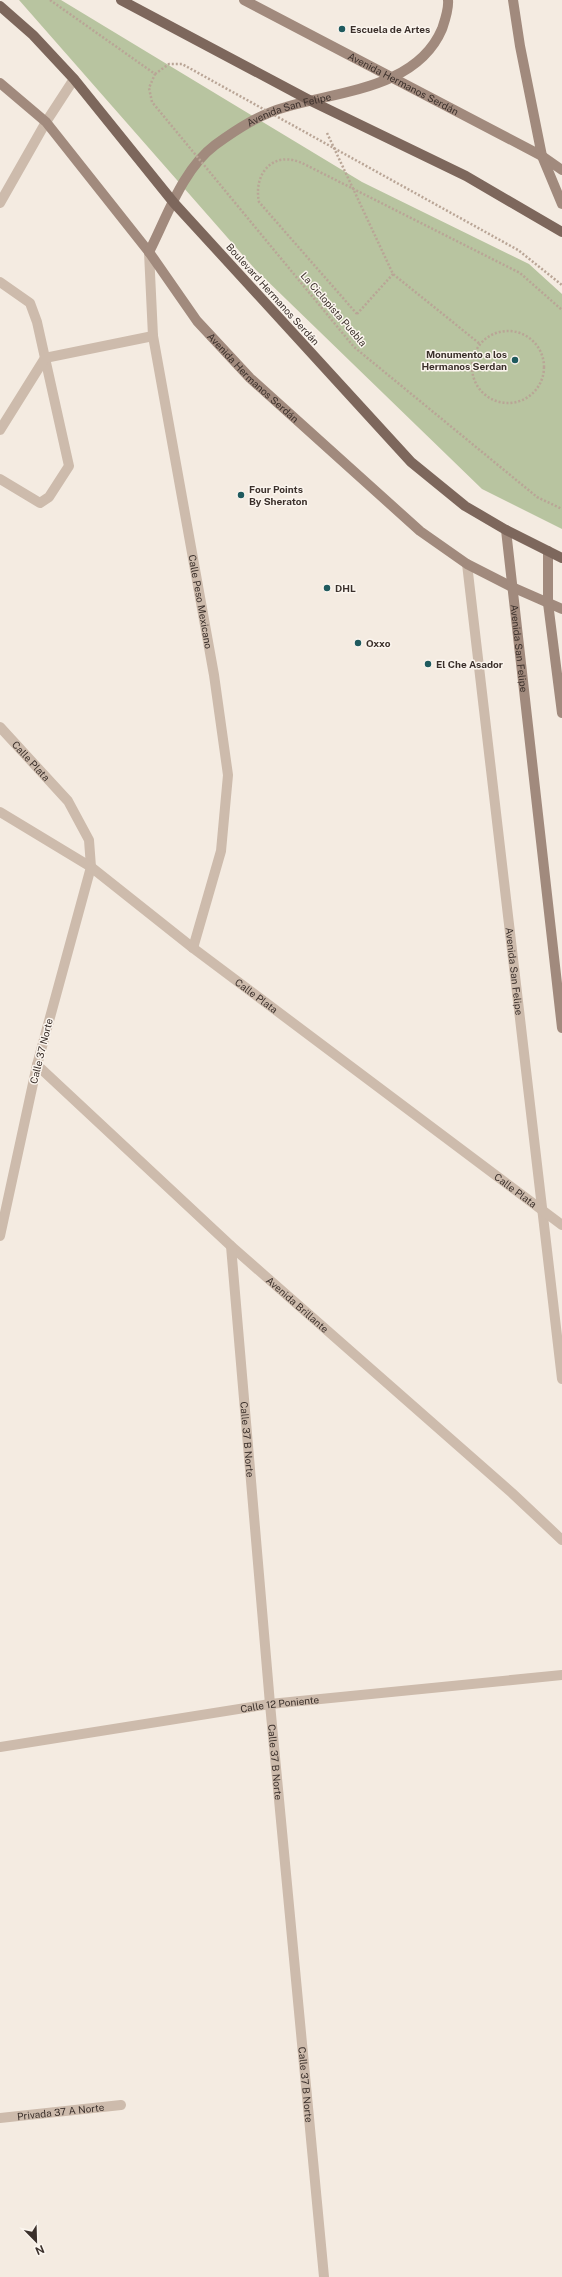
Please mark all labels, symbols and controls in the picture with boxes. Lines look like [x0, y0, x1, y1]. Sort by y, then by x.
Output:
place label: Escuela de Artes [350, 23, 430, 35]
marker: Escuela de Artes [337, 24, 347, 34]
street label: Avenida Hermanos Serdán [346, 50, 461, 117]
street label: Avenida San Felipe [244, 90, 333, 129]
street label: Boulevard Hermanos Serdán [224, 241, 322, 348]
street label: La Ciclopista Puebla [299, 270, 369, 348]
street label: Avenida Hermanos Serdán [205, 330, 301, 425]
place label: Monumento a los Hermanos Serdan [421, 348, 507, 372]
marker: Monumento a los Hermanos Serdan [510, 355, 520, 365]
place label: Four Points By Sheraton [249, 483, 307, 507]
marker: Four Points By Sheraton [236, 490, 246, 500]
street label: Calle Peso Mexicano [186, 553, 215, 650]
place label: DHL [335, 582, 356, 594]
marker: DHL [322, 583, 332, 593]
street label: Avenida San Felipe [508, 604, 530, 693]
place label: Oxxo [366, 637, 391, 649]
marker: Oxxo [353, 638, 363, 648]
place label: El Che Asador [436, 658, 503, 670]
marker: El Che Asador [423, 659, 433, 669]
street label: Calle Plata [10, 738, 53, 783]
street label: Avenida San Felipe [503, 927, 526, 1016]
street label: Calle Plata [233, 976, 280, 1016]
street label: Calle 37 Norte [27, 1017, 55, 1085]
street label: Calle Plata [492, 1170, 539, 1210]
street label: Avenida Brillante [264, 1274, 331, 1335]
street label: Calle 37 B Norte [238, 1401, 257, 1478]
street label: Calle 12 Poniente [239, 1693, 320, 1715]
street label: Calle 37 B Norte [266, 1724, 285, 1801]
street label: Calle 37 B Norte [296, 2046, 315, 2123]
street label: Privada 37 A Norte [16, 2101, 105, 2122]
north arrow [16, 2221, 56, 2261]
text: N [34, 2243, 46, 2257]

